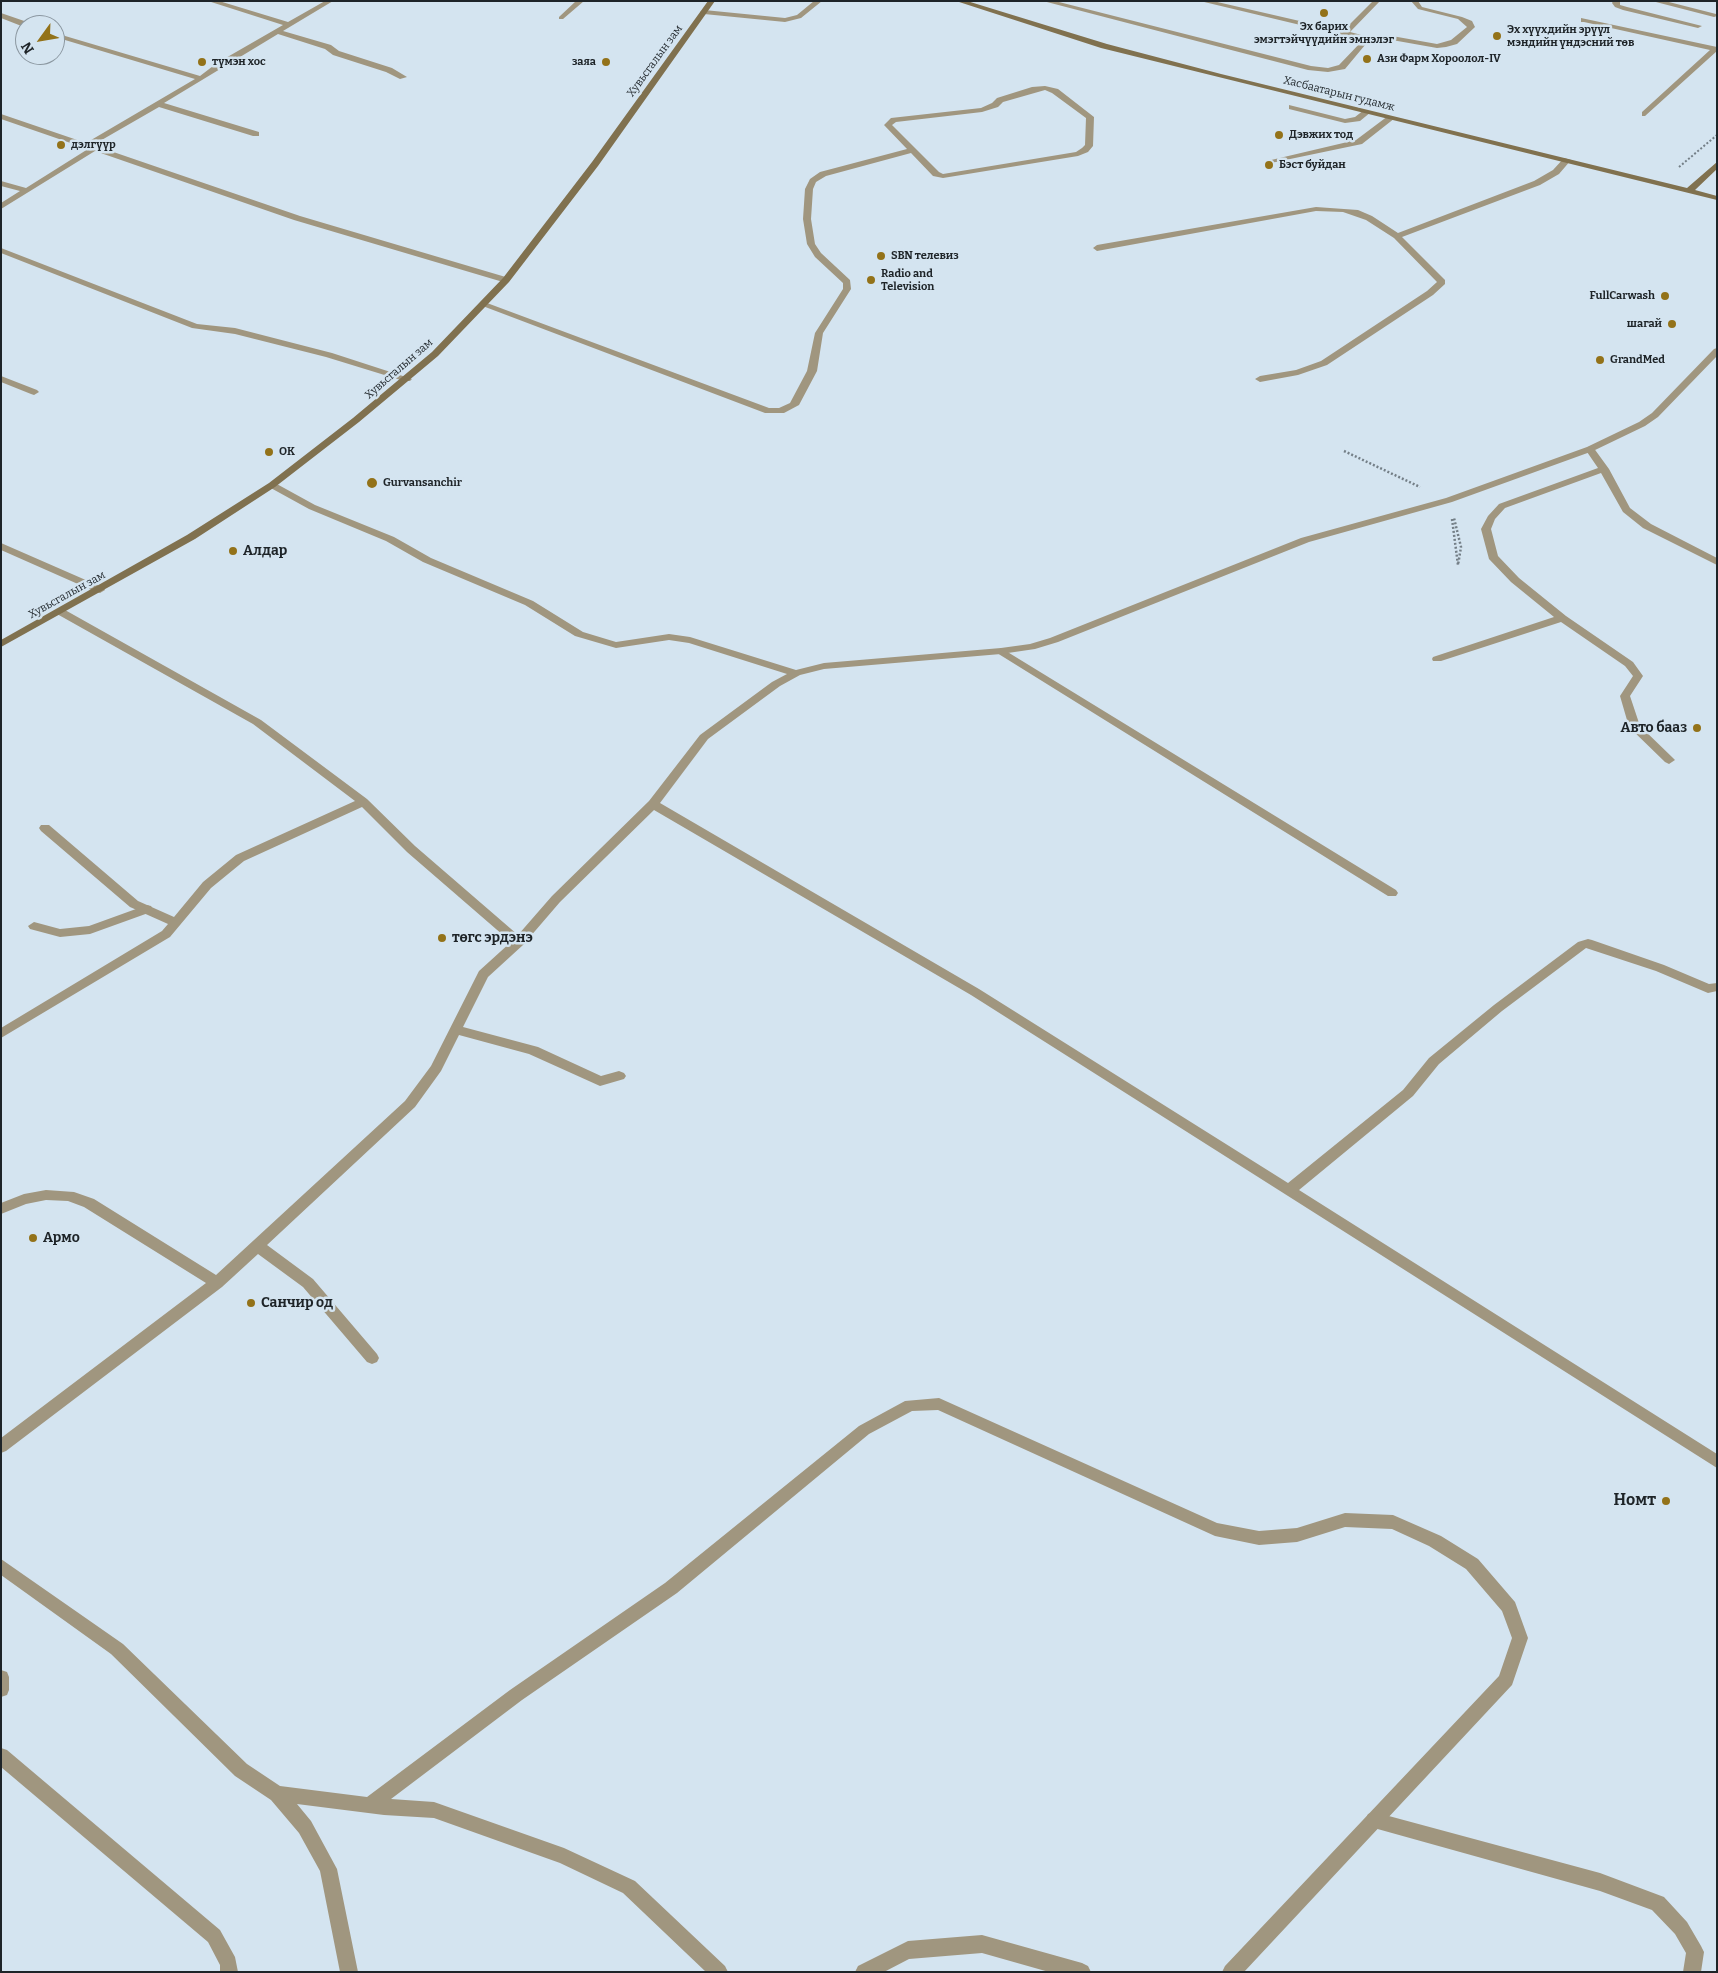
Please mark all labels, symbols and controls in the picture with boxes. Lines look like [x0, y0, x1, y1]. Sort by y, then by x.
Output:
marker: Эх барих эмэгтэйчүүдийн эмнэлэг [1318, 7, 1330, 19]
north arrow [15, 15, 65, 65]
place label: Эх барих эмэгтэйчүүдийн эмнэлэг [1254, 20, 1394, 46]
street label: Хувьсгалын зам [624, 22, 686, 100]
place label: Эх хүүхдийн эрүүл мэндийн үндэсний төв [1507, 23, 1634, 49]
marker: Эх хүүхдийн эрүүл мэндийн үндэсний төв [1491, 30, 1503, 42]
text: N [18, 39, 38, 57]
place label: Ази Фарм Хороолол-IV [1377, 52, 1501, 66]
marker: Ази Фарм Хороолол-IV [1361, 53, 1373, 65]
place label: түмэн хос [212, 55, 266, 69]
place label: заяа [572, 55, 596, 69]
marker: түмэн хос [196, 56, 208, 68]
marker: заяа [600, 56, 612, 68]
street label: Хасбаатарын гудамж [1282, 74, 1396, 114]
place label: Дэвжих тод [1289, 128, 1353, 142]
marker: Дэвжих тод [1273, 129, 1285, 141]
place label: дэлгүүр [71, 138, 116, 152]
marker: дэлгүүр [55, 139, 67, 151]
place label: Бэст буйдан [1279, 158, 1346, 172]
marker: Бэст буйдан [1263, 159, 1275, 171]
place label: SBN телевиз [891, 249, 959, 263]
marker: SBN телевиз [875, 250, 887, 262]
place label: Radio and Television [881, 267, 934, 293]
marker: Radio and Television [865, 274, 877, 286]
place label: FullCarwash [1589, 289, 1655, 303]
marker: FullCarwash [1659, 290, 1671, 302]
place label: шагай [1627, 317, 1662, 331]
marker: шагай [1666, 318, 1678, 330]
street label: Хувьсгалын зам [362, 336, 436, 402]
place label: GrandMed [1610, 353, 1665, 367]
marker: GrandMed [1594, 354, 1606, 366]
place label: ОК [279, 445, 295, 459]
marker: ОК [263, 446, 275, 458]
marker: Gurvansanchir [365, 476, 379, 490]
place label: Gurvansanchir [383, 476, 462, 490]
place label: Алдар [243, 543, 287, 559]
marker: Алдар [227, 545, 239, 557]
street label: Хувьсгалын зам [26, 568, 108, 622]
place label: Авто бааз [1621, 720, 1687, 736]
marker: Авто бааз [1691, 722, 1703, 734]
place label: төгс эрдэнэ [452, 930, 533, 946]
marker: төгс эрдэнэ [436, 932, 448, 944]
place label: Армо [43, 1230, 80, 1246]
marker: Армо [27, 1232, 39, 1244]
place label: Санчир од [261, 1295, 333, 1311]
marker: Санчир од [245, 1297, 257, 1309]
place label: Номт [1614, 1491, 1656, 1511]
marker: Номт [1660, 1495, 1672, 1507]

